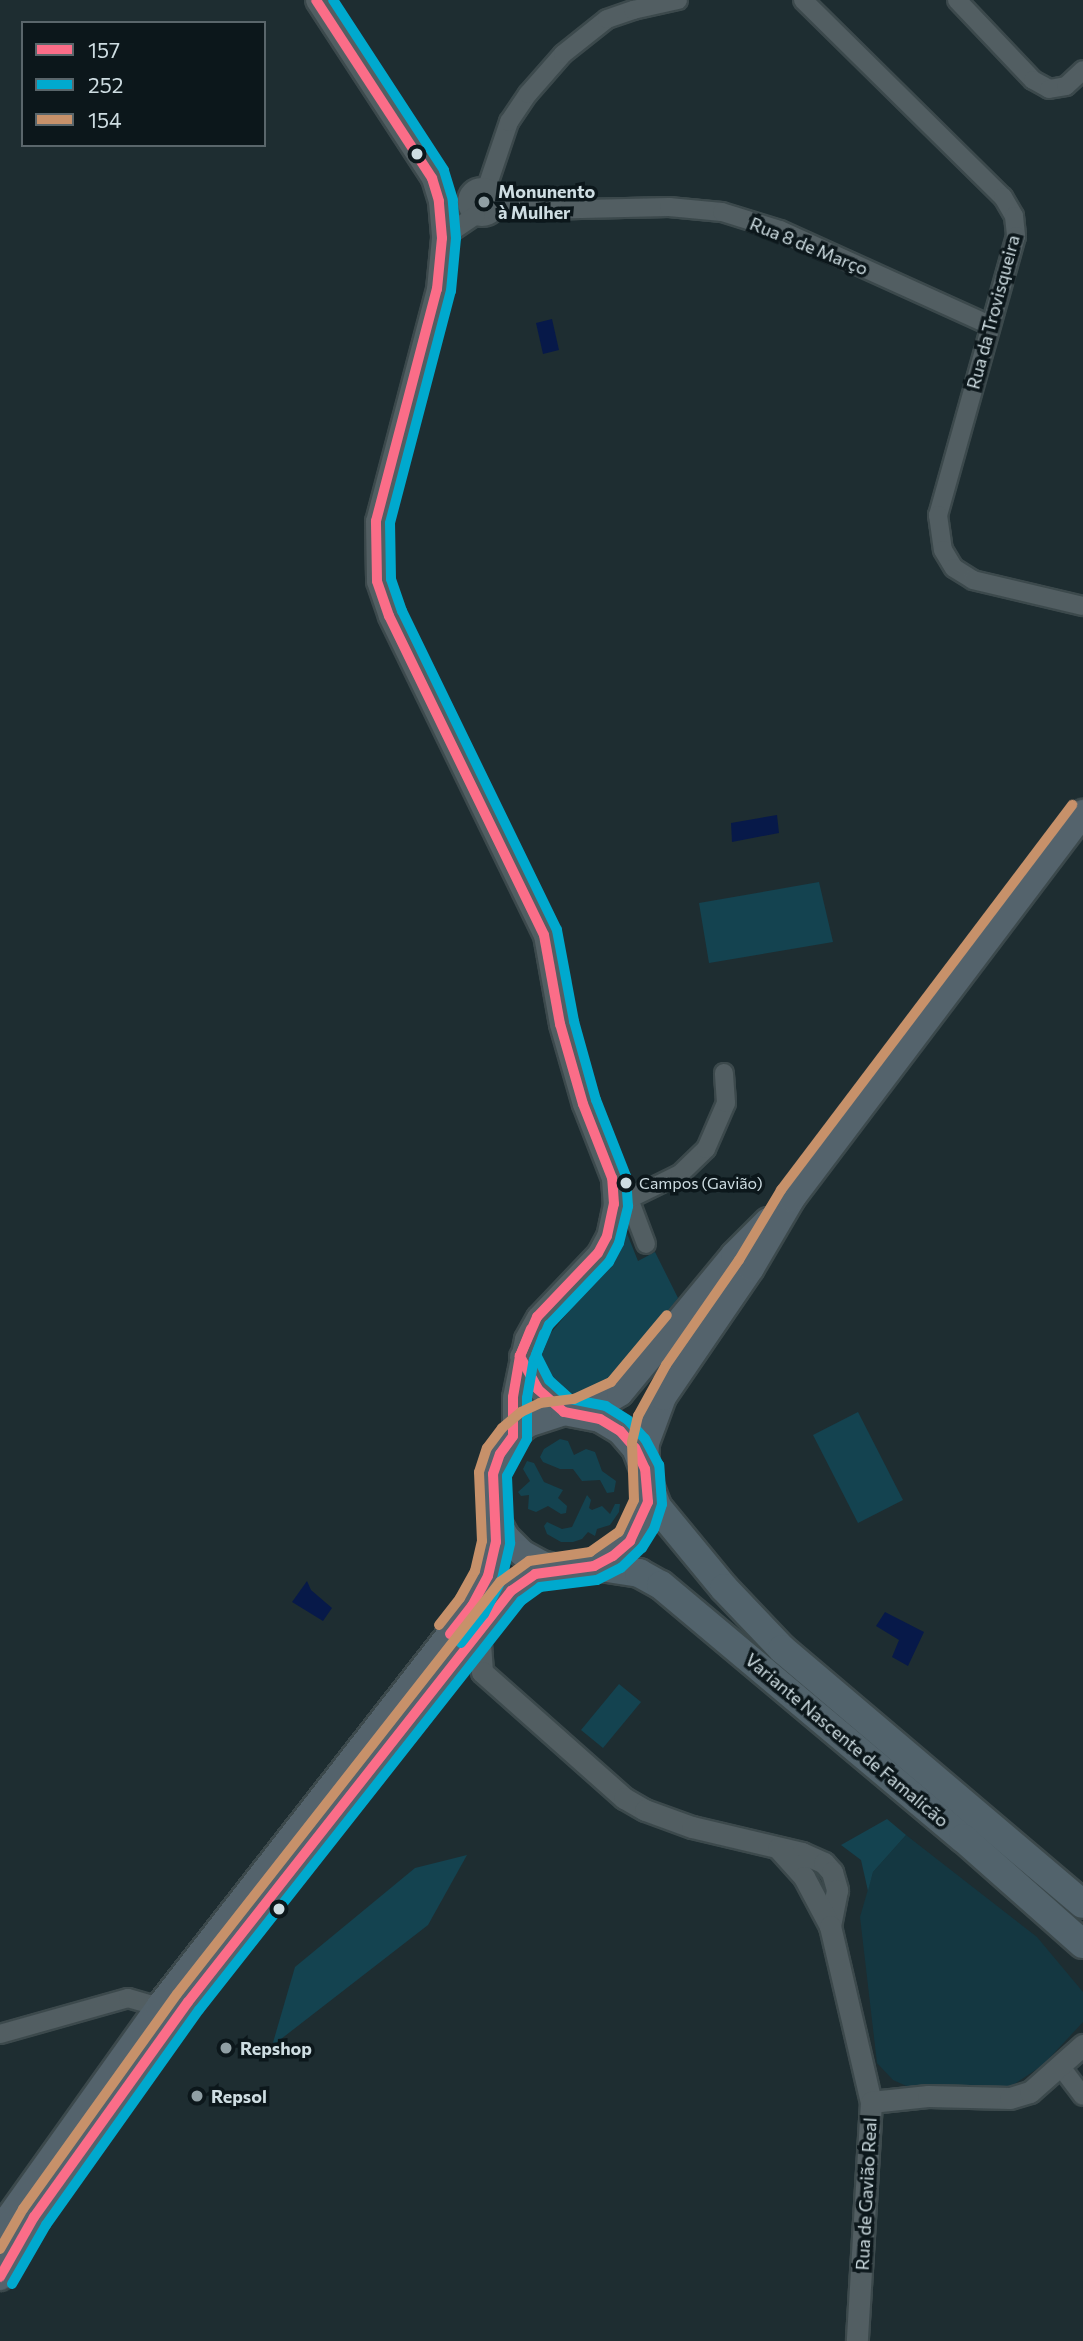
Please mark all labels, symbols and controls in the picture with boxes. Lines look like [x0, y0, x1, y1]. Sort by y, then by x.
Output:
legend [21, 21, 266, 147]
text: 157 [88, 37, 120, 62]
text: 252 [88, 72, 123, 97]
text: 154 [88, 107, 122, 132]
unlabelled marker [410, 147, 424, 161]
place label: Monunento à Mulher [498, 181, 595, 224]
marker: Monunento à Mulher [476, 194, 492, 210]
street label: Rua 8 de Março [747, 212, 871, 280]
street label: Rua da Trovisqueira [962, 233, 1024, 391]
place label: Campos (Gavião) [639, 1173, 763, 1193]
marker: Campos (Gavião) [619, 1176, 633, 1190]
street label: Variante Nascente de Famalicão [741, 1649, 953, 1831]
unlabelled marker [272, 1902, 286, 1916]
place label: Repshop [240, 2037, 312, 2059]
marker: Repshop [218, 2040, 234, 2056]
place label: Repsol [211, 2085, 267, 2107]
marker: Repsol [189, 2088, 205, 2104]
street label: Rua de Gavião Real [851, 2117, 881, 2271]

